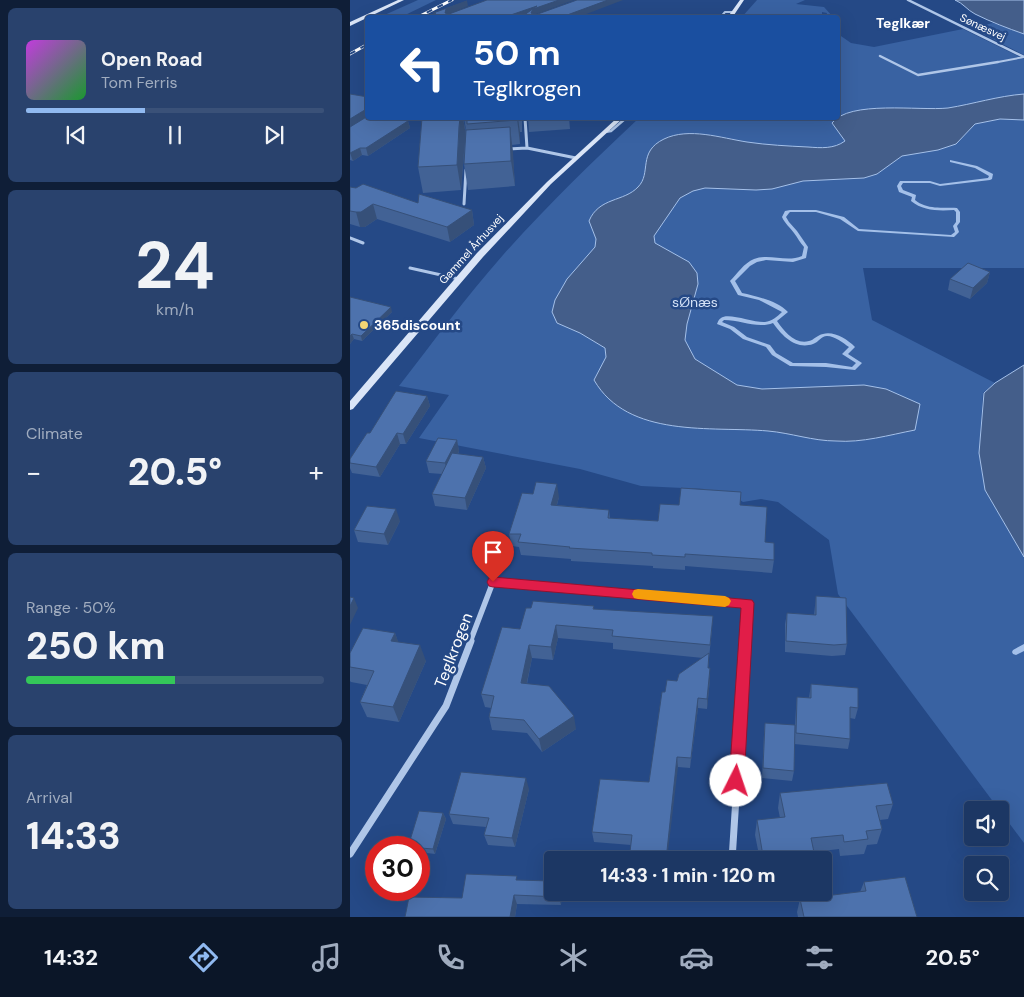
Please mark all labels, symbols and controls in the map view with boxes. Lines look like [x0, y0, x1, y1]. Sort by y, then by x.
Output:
street label: Sønæsvej [958, 10, 1008, 44]
district label: Teglkær [876, 14, 930, 32]
text: 50 m [473, 30, 561, 76]
icon: left [390, 35, 455, 100]
text: Open Road [101, 47, 203, 72]
text: Tom Ferris [101, 72, 178, 93]
text: Teglkrogen [473, 74, 581, 103]
icon: previous [62, 121, 90, 149]
icon: pause [161, 121, 189, 149]
icon: next [260, 121, 288, 149]
street label: Gammel Århusvej [436, 211, 506, 287]
text: 24 [135, 224, 215, 308]
park label: sØnæs [672, 293, 718, 311]
text: km/h [156, 299, 194, 320]
place label: 365discount [374, 316, 461, 334]
marker: 365discount [358, 319, 370, 331]
text: Climate [26, 423, 83, 444]
text: 20.5° [128, 447, 222, 497]
text: − [26, 454, 41, 491]
text: + [309, 454, 324, 491]
pin [472, 531, 514, 582]
icon: arrive [479, 538, 507, 566]
text: Range · 50% [26, 597, 116, 618]
street label: Teglkrogen [430, 610, 477, 691]
text: 250 km [26, 621, 166, 671]
position arrow [709, 754, 761, 806]
text: Arrival [26, 787, 73, 808]
map controls [964, 801, 1009, 901]
button: sound [964, 801, 1009, 846]
text: 14:33 [26, 811, 121, 861]
speed limit sign: 30 [365, 836, 430, 901]
button: search [964, 856, 1009, 901]
text: 14:33 · 1 min · 120 m [601, 863, 775, 888]
icon: directions [186, 940, 221, 975]
icon: music [309, 940, 344, 975]
icon: phone [433, 940, 468, 975]
icon: climate [556, 940, 591, 975]
icon: car [679, 940, 714, 975]
icon: filters [802, 940, 837, 975]
text: 14:32 [44, 943, 98, 972]
text: 20.5° [925, 943, 980, 972]

